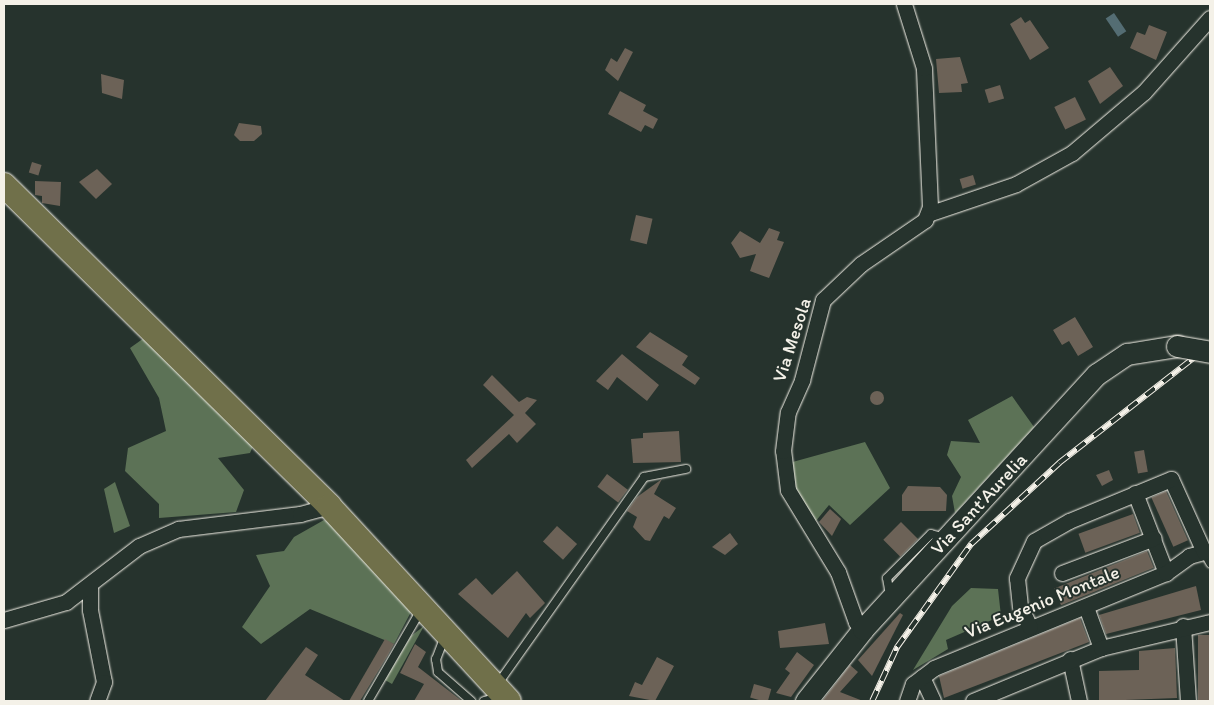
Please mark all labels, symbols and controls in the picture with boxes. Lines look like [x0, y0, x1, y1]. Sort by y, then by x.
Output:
street label: Via Mesola [768, 295, 816, 385]
street label: Via Sant'Aurelia [926, 449, 1032, 559]
street label: Via Eugenio Montale [961, 561, 1123, 643]

